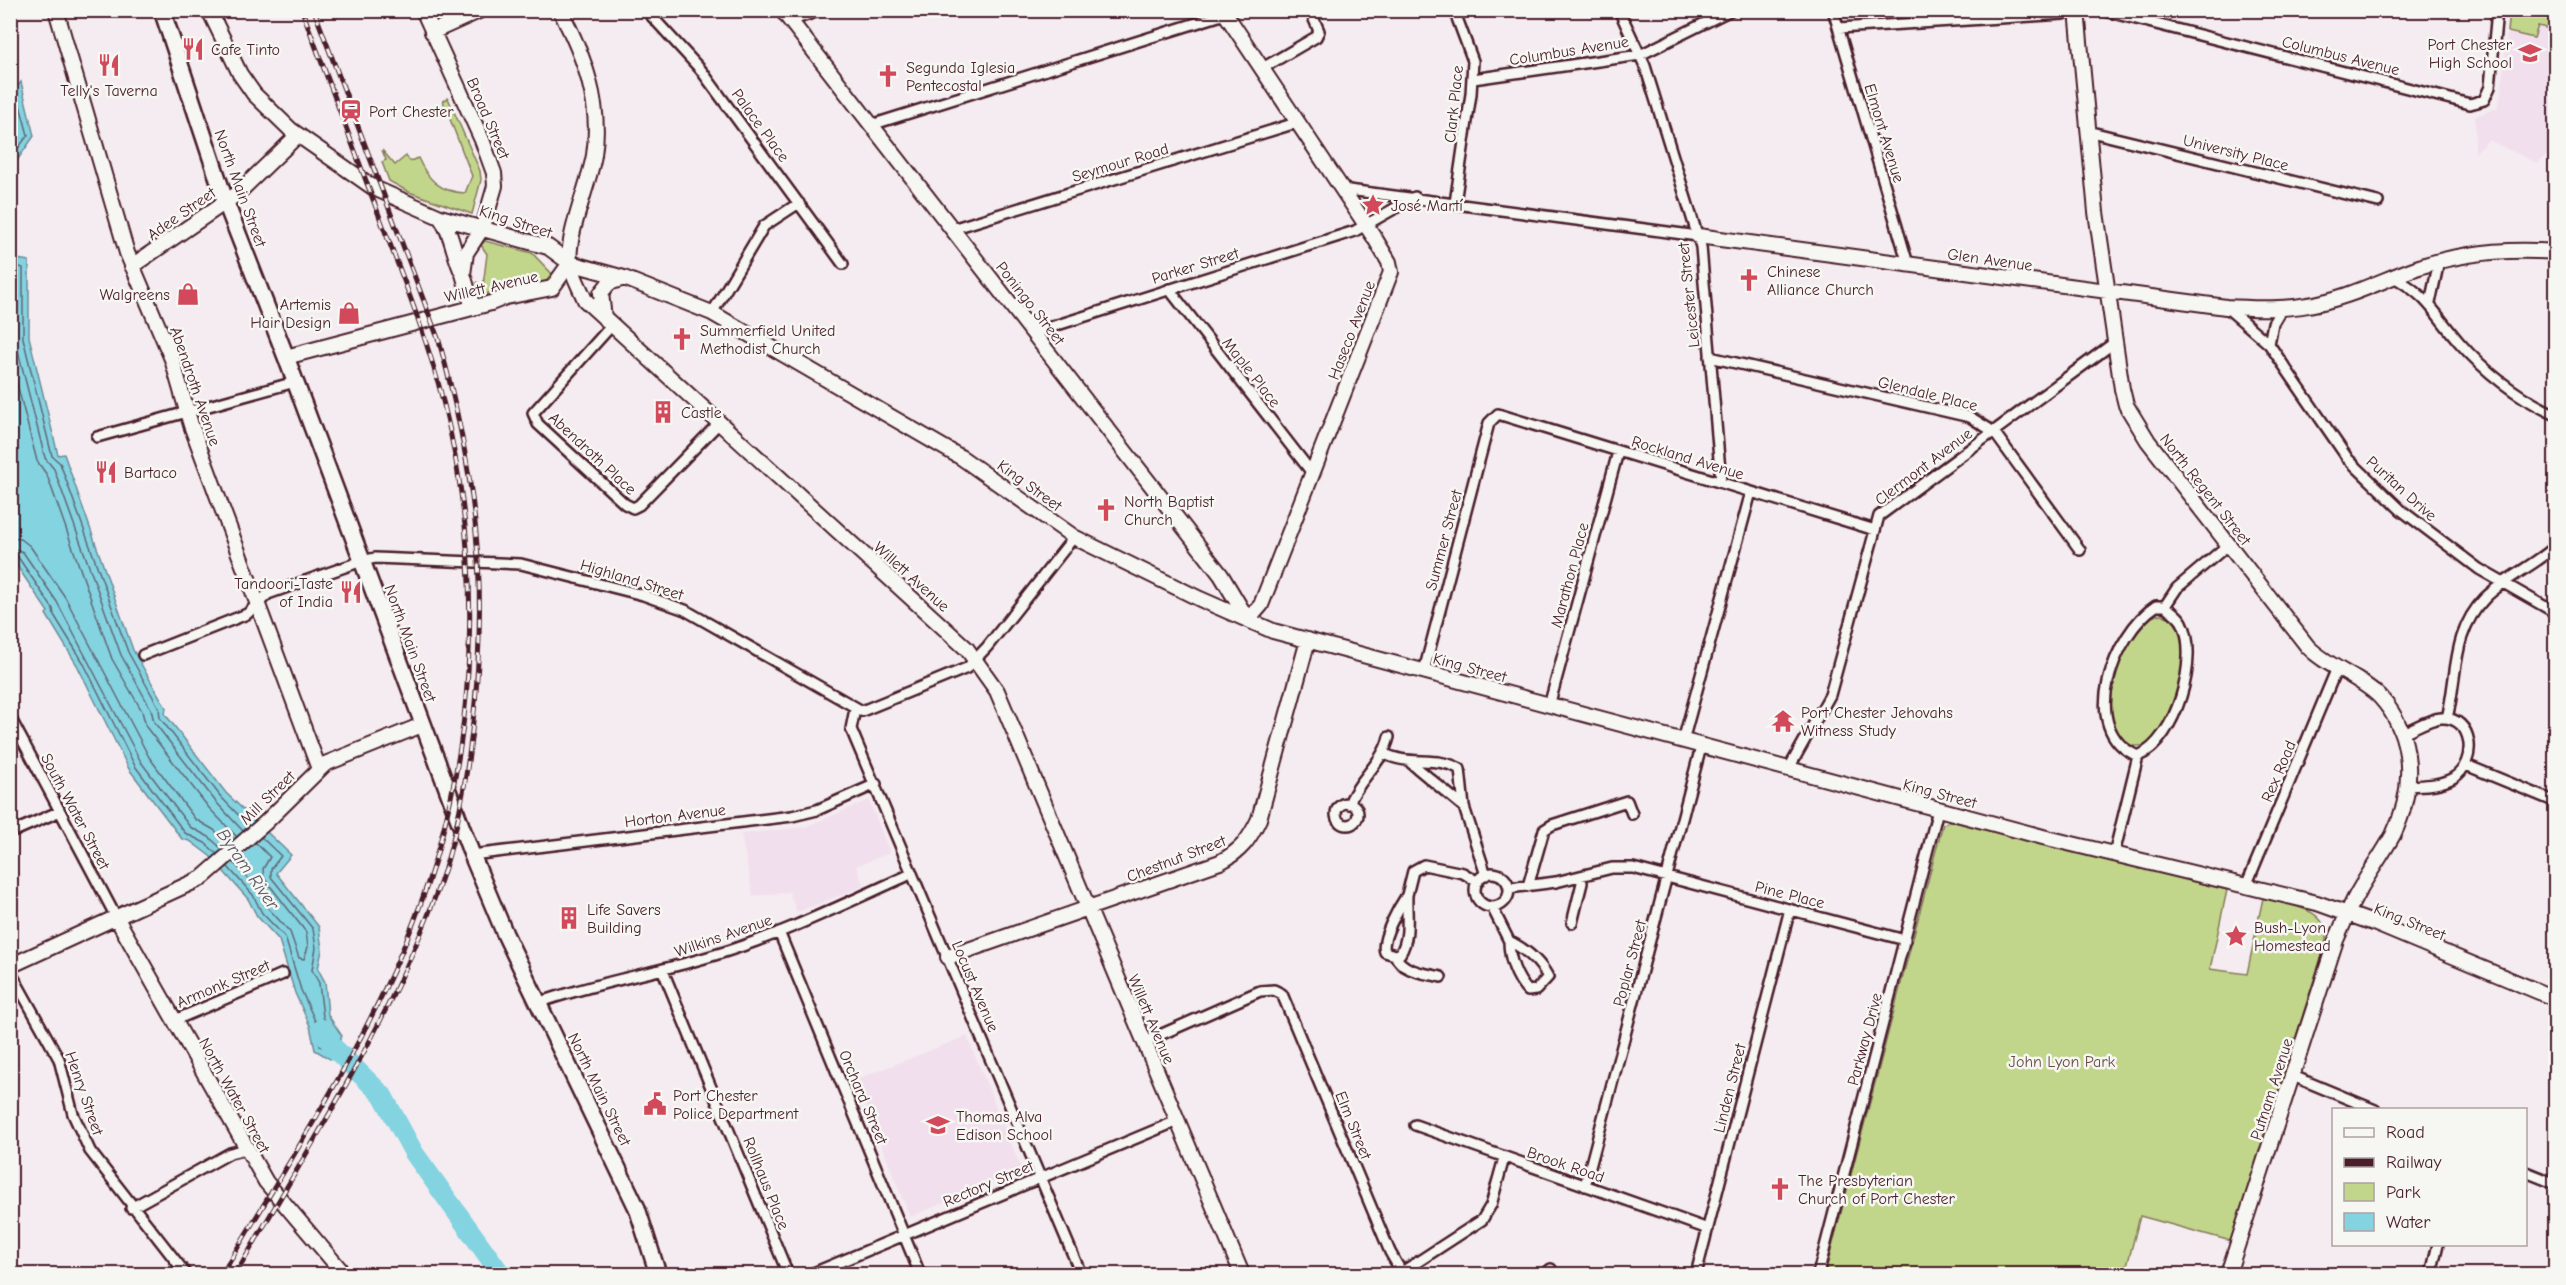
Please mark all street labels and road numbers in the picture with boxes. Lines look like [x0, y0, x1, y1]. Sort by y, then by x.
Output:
street label: Columbus Avenue [1508, 33, 1630, 69]
street label: Columbus Avenue [2280, 33, 2401, 79]
street label: Clark Place [1441, 65, 1467, 144]
street label: Broad Street [463, 75, 513, 162]
street label: Elmont Avenue [1860, 82, 1908, 185]
street label: Palace Place [728, 86, 793, 166]
street label: North Main Street [210, 127, 270, 250]
street label: University Place [2181, 131, 2290, 175]
street label: Seymour Road [1070, 140, 1171, 186]
street label: Adee Street [144, 183, 220, 244]
street label: King Street [477, 202, 555, 242]
street label: Leicester Street [1674, 241, 1703, 348]
street label: Parker Street [1150, 244, 1241, 288]
street label: Glen Avenue [1946, 245, 2034, 275]
street label: Poningo Street [992, 259, 1068, 349]
street label: Willett Avenue [443, 267, 540, 307]
street label: Haseco Avenue [1325, 278, 1379, 382]
street label: Abendroth Avenue [166, 324, 224, 448]
street label: Maple Place [1218, 334, 1284, 411]
street label: Glendale Place [1876, 373, 1979, 415]
street label: Abendroth Place [545, 409, 640, 499]
street label: Clermont Avenue [1872, 424, 1976, 509]
street label: North Regent Street [2156, 430, 2255, 549]
street label: Rockland Avenue [1629, 432, 1746, 484]
street label: Puritan Drive [2363, 453, 2440, 525]
street label: King Street [994, 456, 1066, 515]
street label: Summer Street [1422, 488, 1466, 592]
street label: Marathon Place [1547, 521, 1593, 630]
street label: Willett Avenue [870, 538, 953, 615]
street label: Highland Street [578, 556, 686, 604]
street label: North Main Street [380, 582, 440, 705]
street label: King Street [1431, 650, 1509, 687]
street label: Rex Road [2258, 738, 2300, 805]
street label: South Water Street [37, 750, 114, 873]
street label: Mill Street [236, 767, 299, 828]
street label: King Street [1901, 776, 1979, 813]
street label: Horton Avenue [623, 801, 727, 831]
street label: Chestnut Street [1124, 832, 1229, 886]
street label: Pine Place [1753, 878, 1827, 912]
street label: King Street [2371, 899, 2448, 945]
street label: Wilkins Avenue [672, 911, 774, 961]
street label: Poplar Street [1610, 918, 1650, 1008]
street label: Locust Avenue [948, 938, 1002, 1035]
street label: Armonk Street [174, 956, 273, 1012]
street label: Willett Avenue [1124, 972, 1178, 1067]
street label: Parkway Drive [1844, 991, 1886, 1088]
street label: North Main Street [564, 1030, 634, 1149]
street label: North Water Street [195, 1035, 273, 1157]
street label: Putnam Avenue [2247, 1036, 2297, 1143]
street label: Linden Street [1710, 1041, 1750, 1135]
street label: Orchard Street [835, 1048, 891, 1148]
street label: Henry Street [61, 1049, 107, 1138]
street label: Elm Street [1331, 1089, 1375, 1162]
street label: Rollhaus Place [739, 1134, 793, 1232]
street label: Brook Road [1525, 1143, 1607, 1187]
street label: Rectory Street [940, 1157, 1037, 1211]

